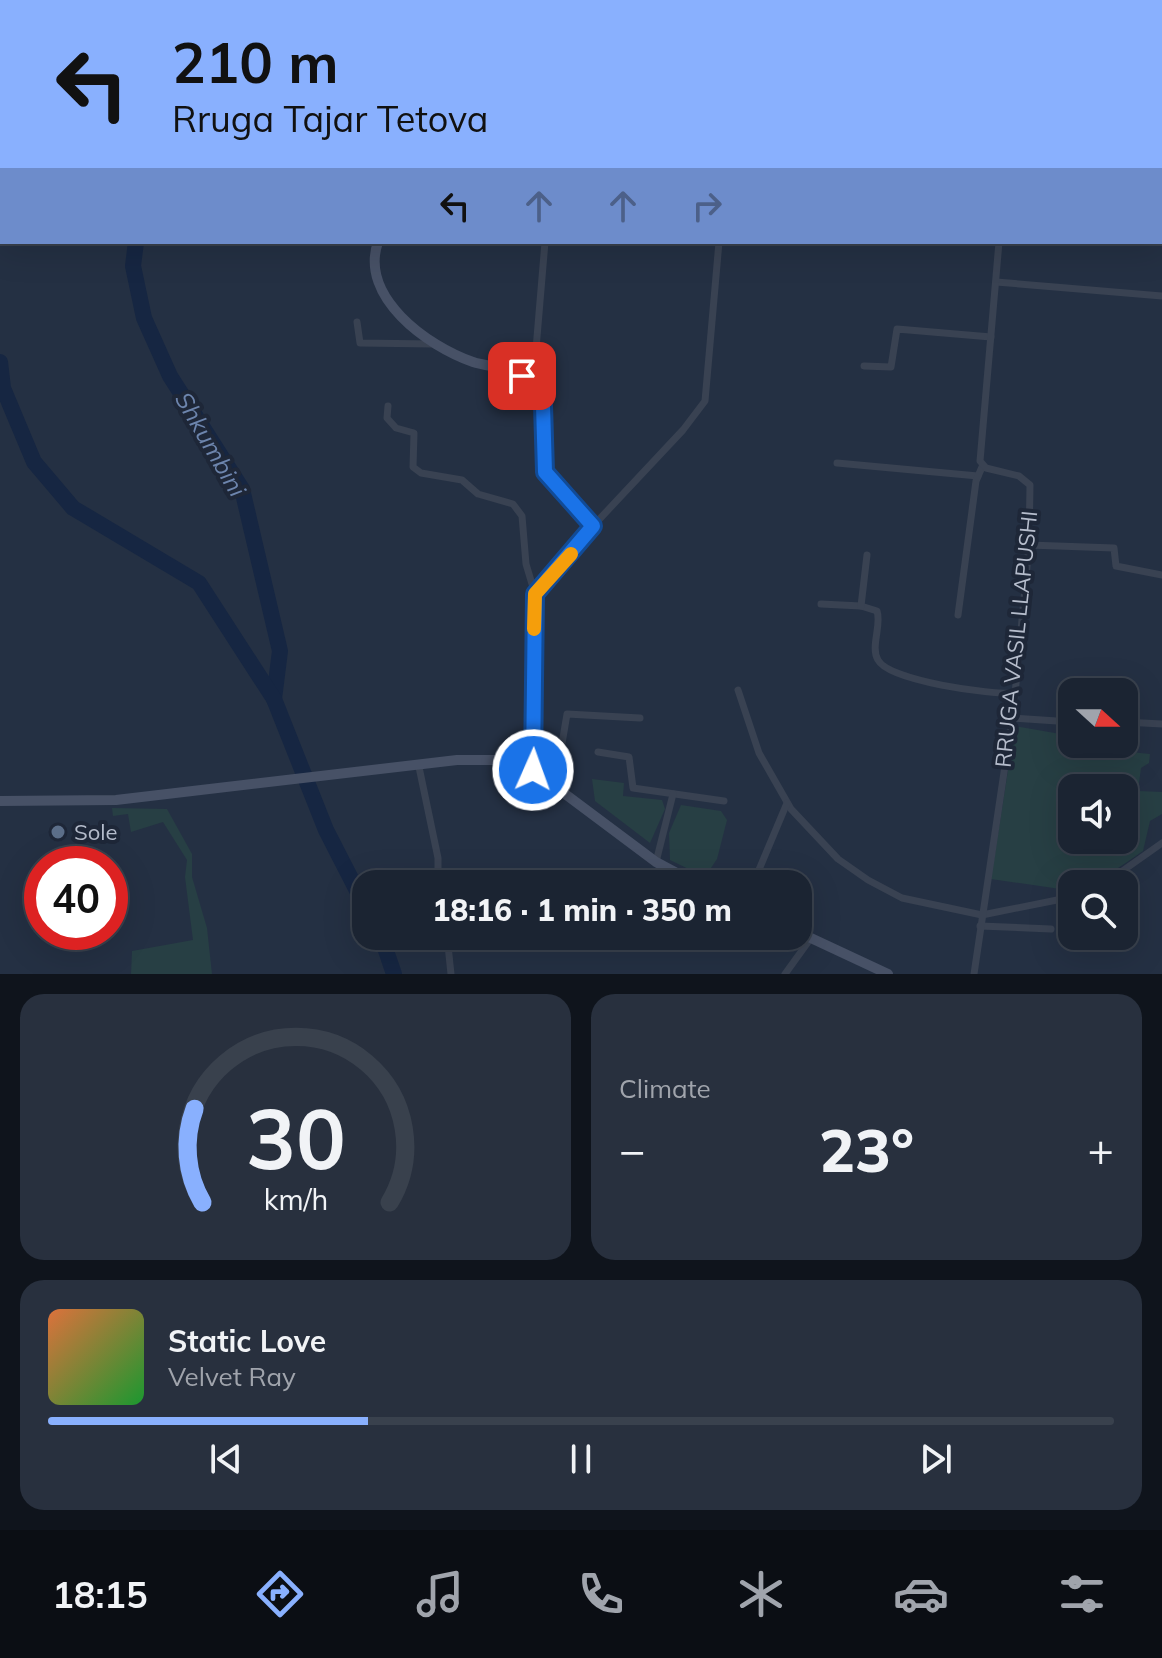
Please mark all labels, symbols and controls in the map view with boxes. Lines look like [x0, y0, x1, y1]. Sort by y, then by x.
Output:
text: 210 m [172, 27, 339, 97]
icon: left [40, 32, 144, 136]
text: Rruga Tajar Tetova [172, 96, 488, 141]
icon: left [433, 184, 477, 228]
icon: ahead [517, 184, 561, 228]
icon: ahead [601, 184, 645, 228]
icon: right [685, 184, 729, 228]
pin [488, 342, 556, 410]
icon: arrive [500, 354, 544, 398]
water label: Shkumbini [169, 386, 253, 502]
street label: RRUGA VASIL LLAPUSHI [989, 509, 1043, 769]
north arrow [1058, 678, 1138, 758]
map controls [1058, 678, 1138, 950]
position arrow [491, 728, 575, 812]
button: sound [1058, 774, 1138, 854]
place label: Sole [74, 818, 117, 846]
marker: Sole [49, 823, 67, 841]
speed limit sign: 40 [24, 846, 128, 950]
button: search [1058, 870, 1138, 950]
text: 18:16 · 1 min · 350 m [432, 891, 732, 929]
text: Climate [619, 1072, 711, 1105]
text: 30 [246, 1085, 345, 1190]
text: 23° [819, 1112, 914, 1187]
text: − [619, 1122, 645, 1177]
text: + [1088, 1122, 1114, 1177]
text: km/h [263, 1181, 328, 1217]
text: Static Love [168, 1322, 326, 1360]
text: Velvet Ray [168, 1360, 296, 1393]
icon: previous [204, 1437, 248, 1481]
icon: pause [559, 1437, 603, 1481]
icon: next [914, 1437, 958, 1481]
icon: directions [252, 1566, 308, 1622]
icon: music [412, 1566, 468, 1622]
icon: phone [573, 1566, 629, 1622]
icon: climate [733, 1566, 789, 1622]
icon: car [893, 1566, 949, 1622]
icon: filters [1054, 1566, 1110, 1622]
text: 18:15 [52, 1572, 148, 1617]

